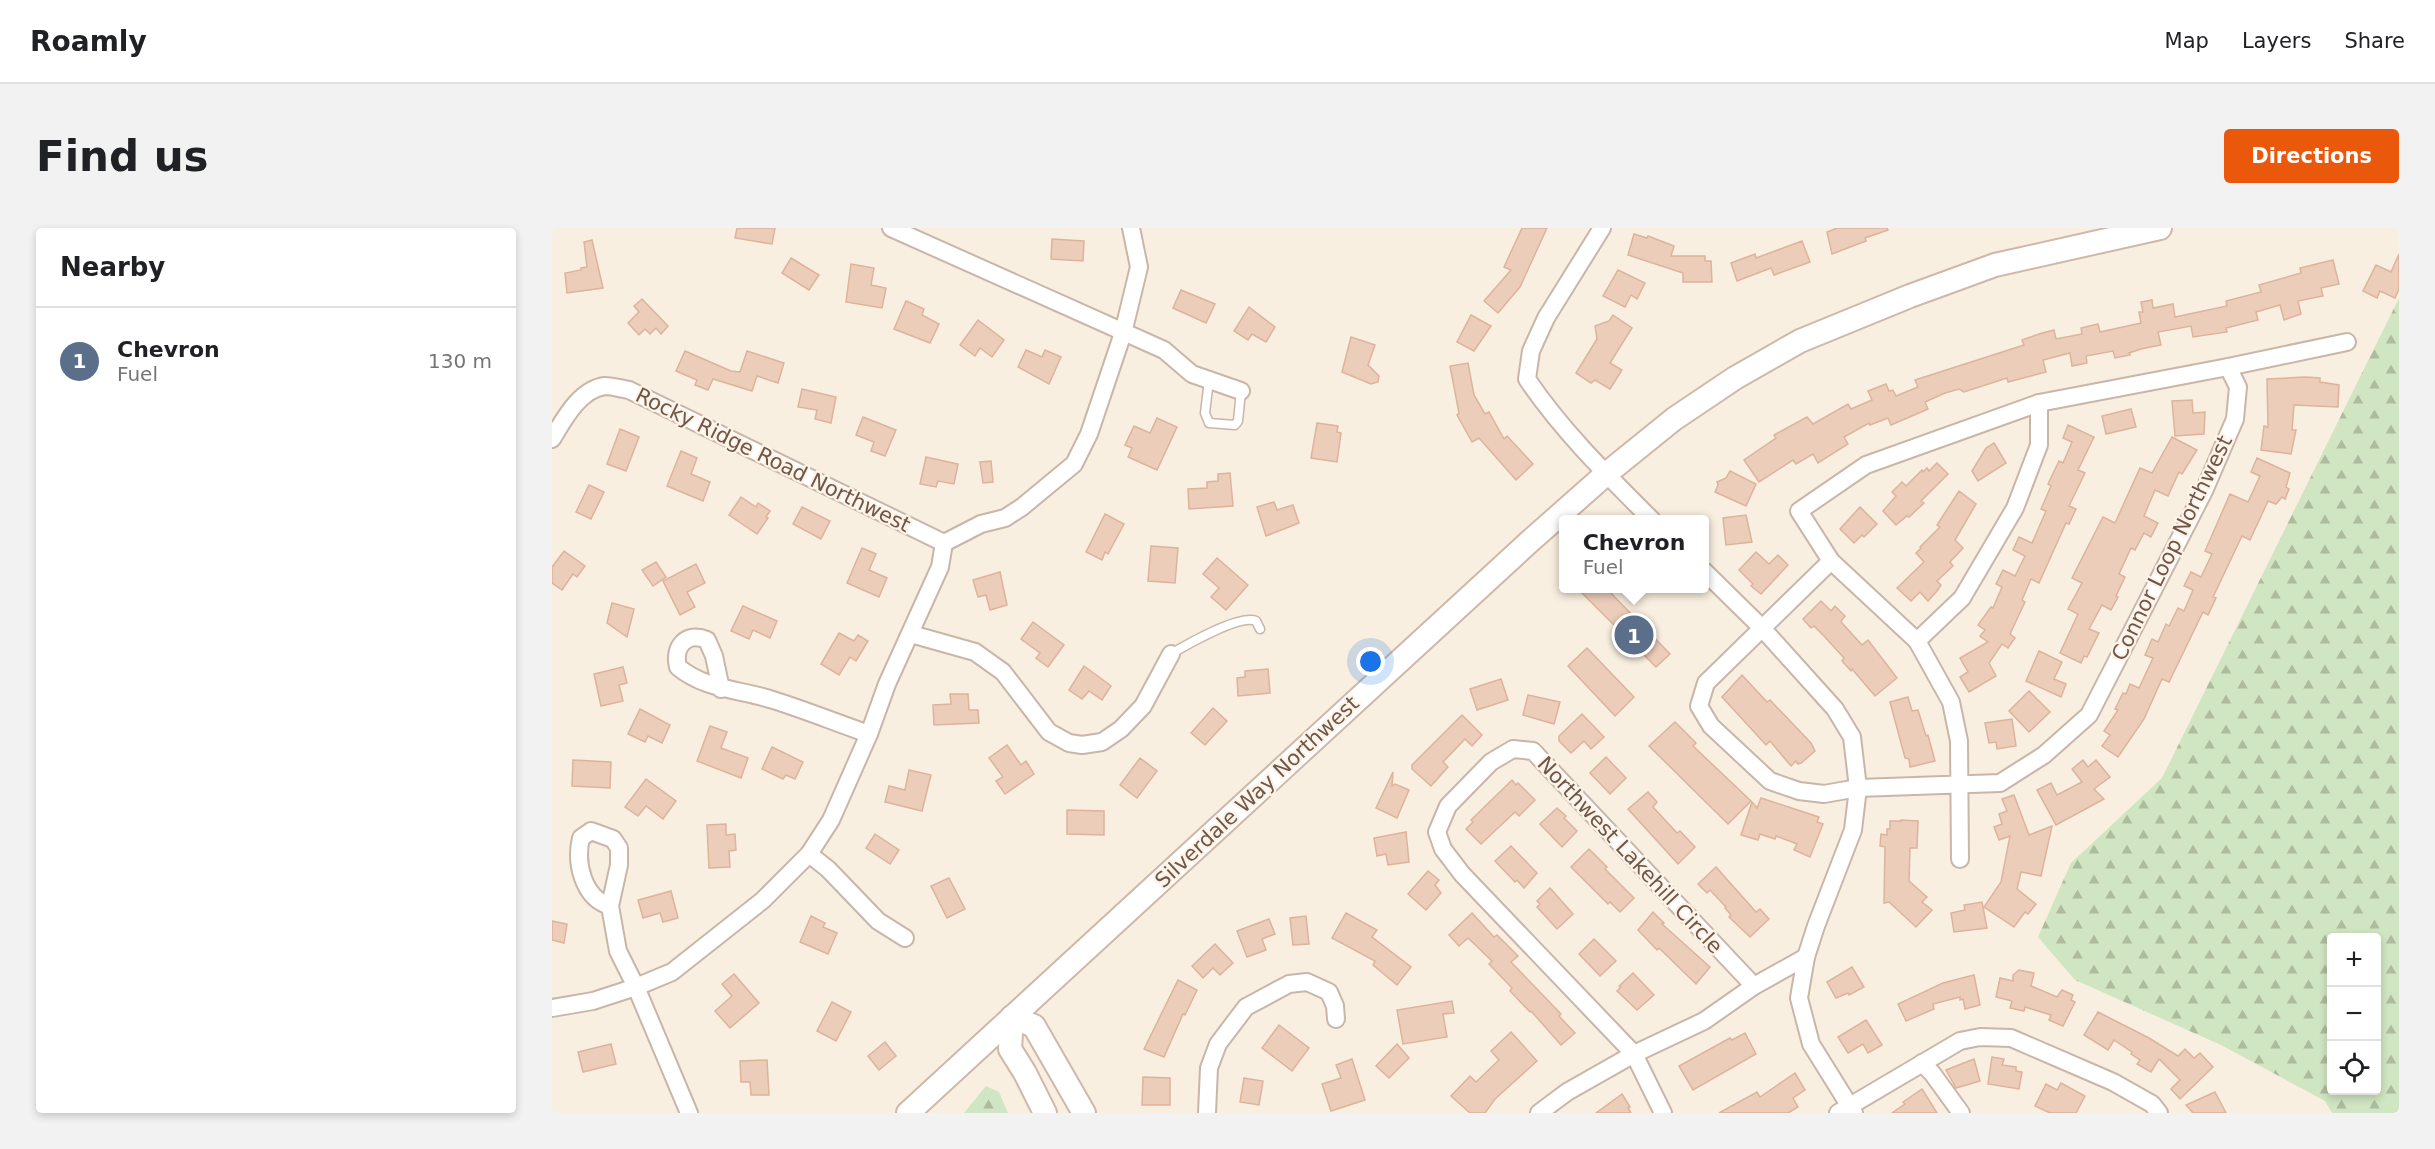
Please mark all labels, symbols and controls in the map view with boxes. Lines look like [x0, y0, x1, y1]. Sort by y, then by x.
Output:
text: Roamly [30, 25, 147, 58]
text: Map [2165, 29, 2209, 53]
text: Layers [2242, 29, 2311, 53]
text: Share [2344, 29, 2405, 53]
button: Directions [2224, 129, 2399, 183]
text: Find us [36, 132, 209, 181]
text: Nearby [60, 252, 165, 282]
text: Chevron [117, 337, 220, 362]
text: 1 [73, 349, 86, 373]
text: 130 m [428, 349, 492, 373]
text: Fuel [117, 362, 158, 386]
street label: Rocky Ridge Road Northwest [632, 383, 914, 537]
street label: Connor Loop Northwest [2107, 432, 2237, 664]
popup [1559, 515, 1709, 593]
text: Chevron [1583, 530, 1685, 555]
text: Fuel [1583, 555, 1624, 579]
pin: 1 [1614, 612, 1654, 658]
your location [1356, 647, 1385, 676]
street label: Silverdale Way Northwest [1150, 691, 1364, 893]
street label: Northwest Lakehill Circle [1533, 752, 1727, 958]
map controls [2327, 933, 2381, 1095]
button: + [2327, 933, 2381, 987]
button: − [2327, 987, 2381, 1041]
button: locate [2327, 1041, 2381, 1095]

